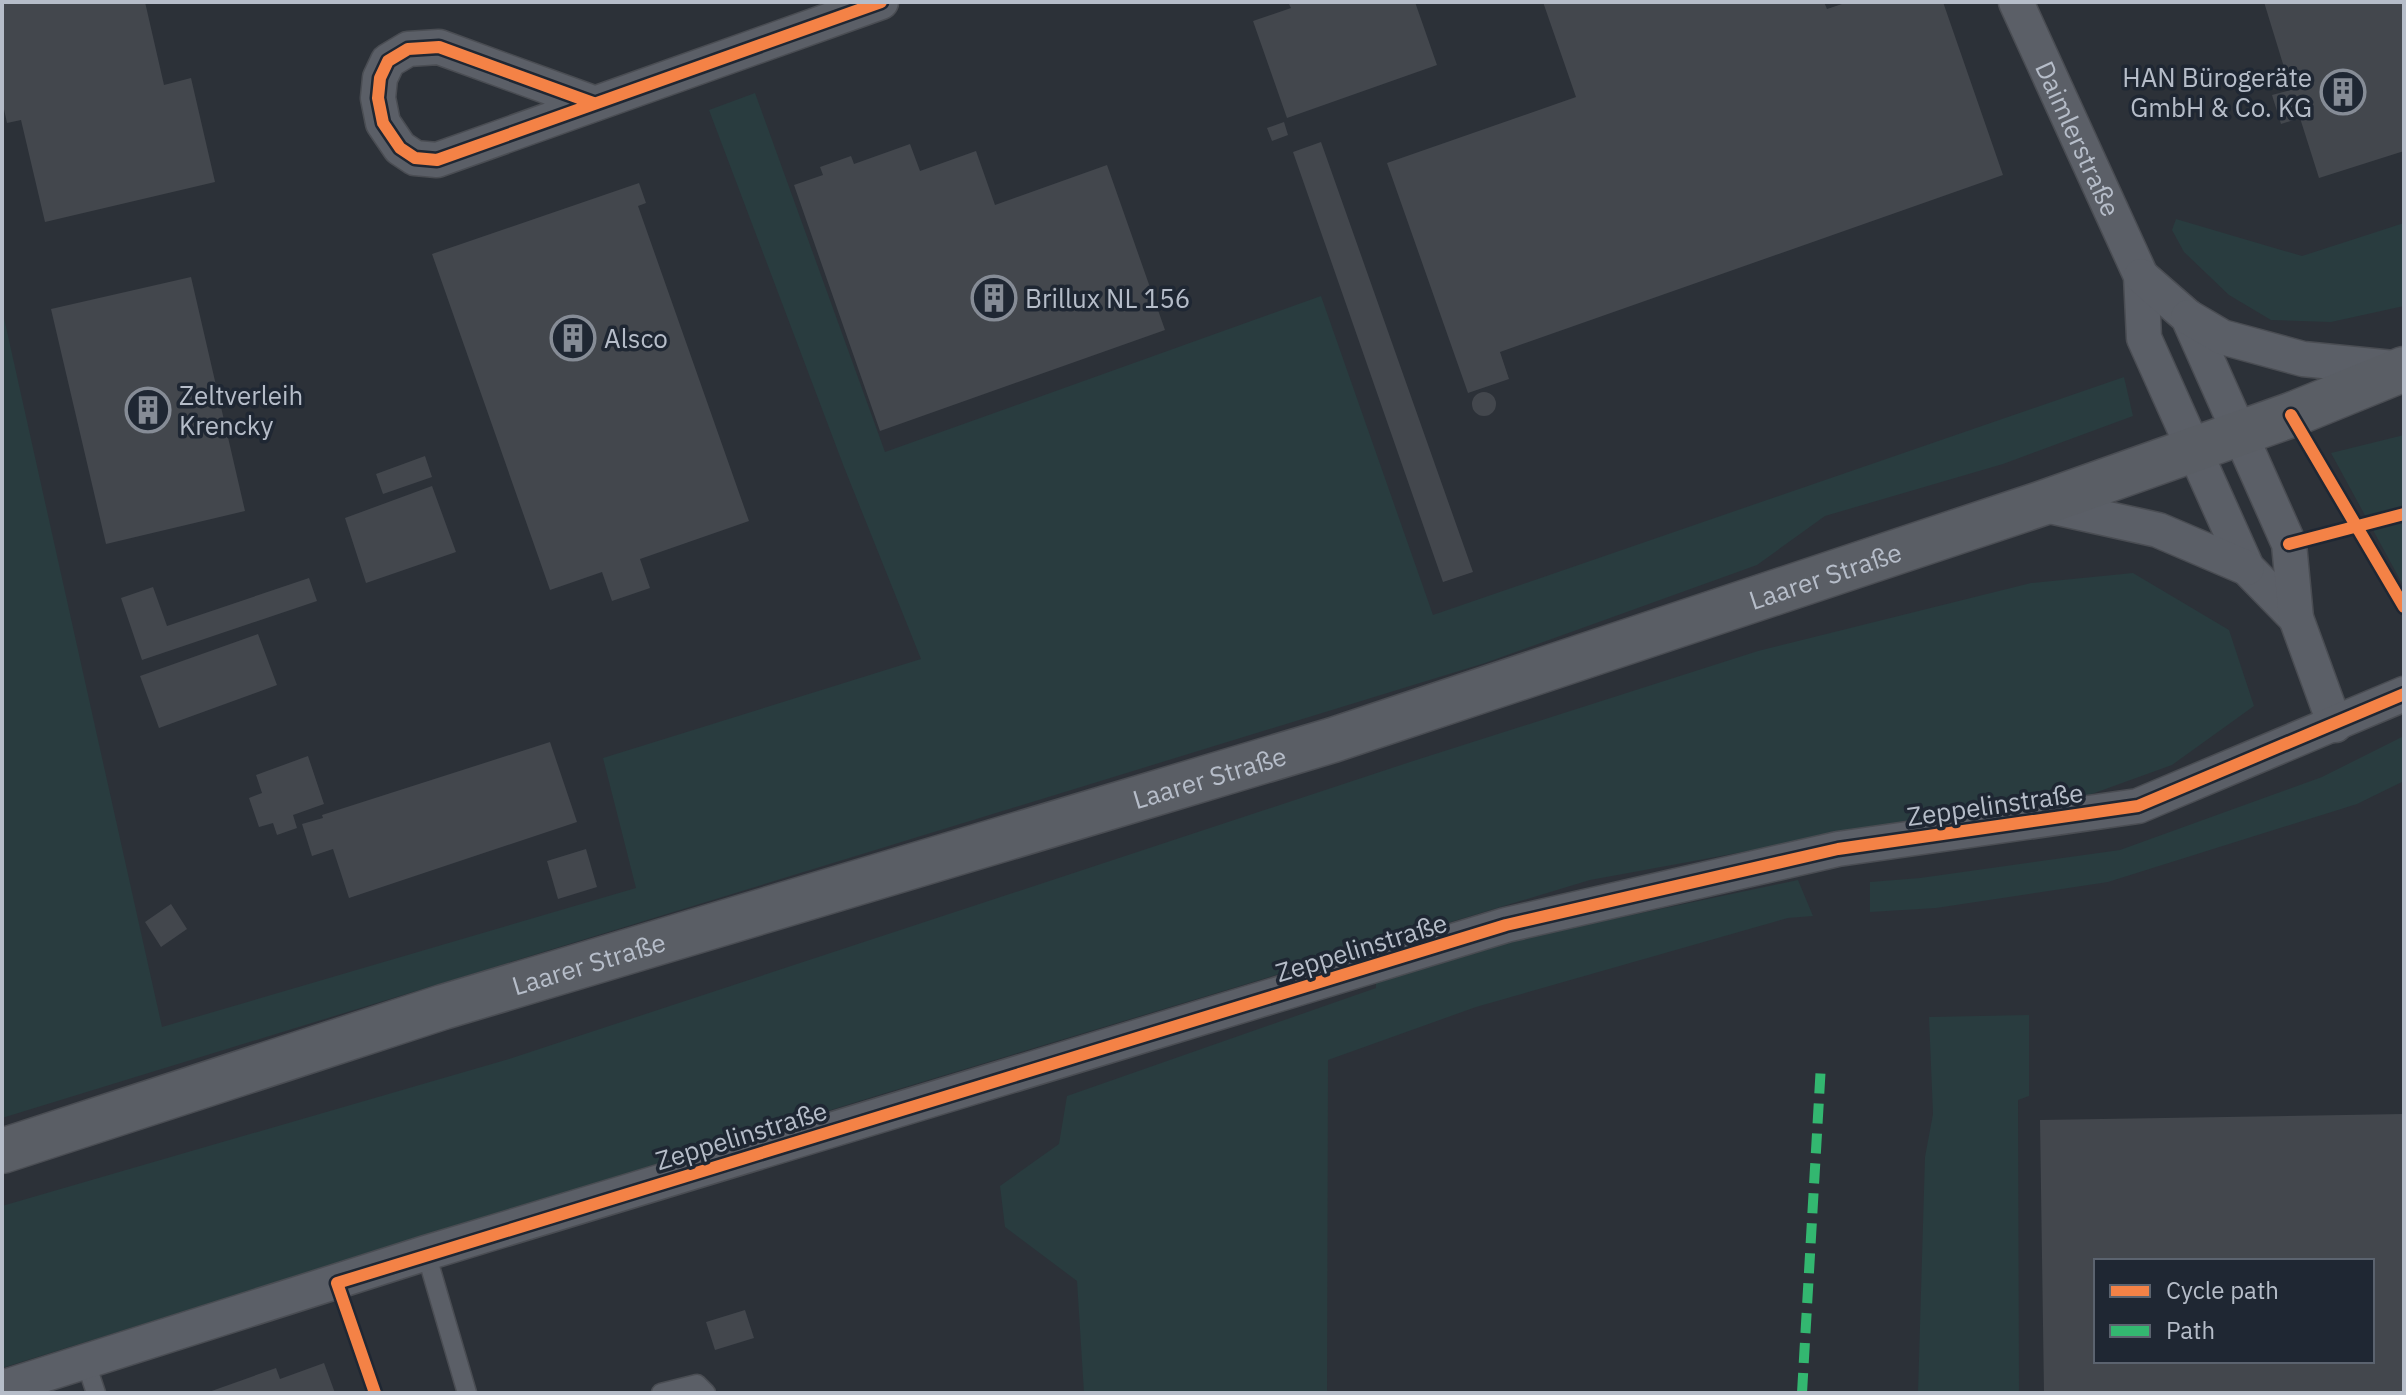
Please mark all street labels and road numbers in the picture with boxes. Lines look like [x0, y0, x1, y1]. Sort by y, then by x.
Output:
street label: Daimlerstraße [2028, 55, 2128, 222]
street label: Laarer Straße [1745, 534, 1906, 617]
street label: Laarer Straße [1128, 738, 1290, 816]
street label: Zeppelinstraße [1905, 775, 2085, 833]
street label: Zeppelinstraße [1271, 905, 1451, 989]
street label: Laarer Straße [508, 924, 670, 1002]
street label: Zeppelinstraße [651, 1093, 831, 1177]

